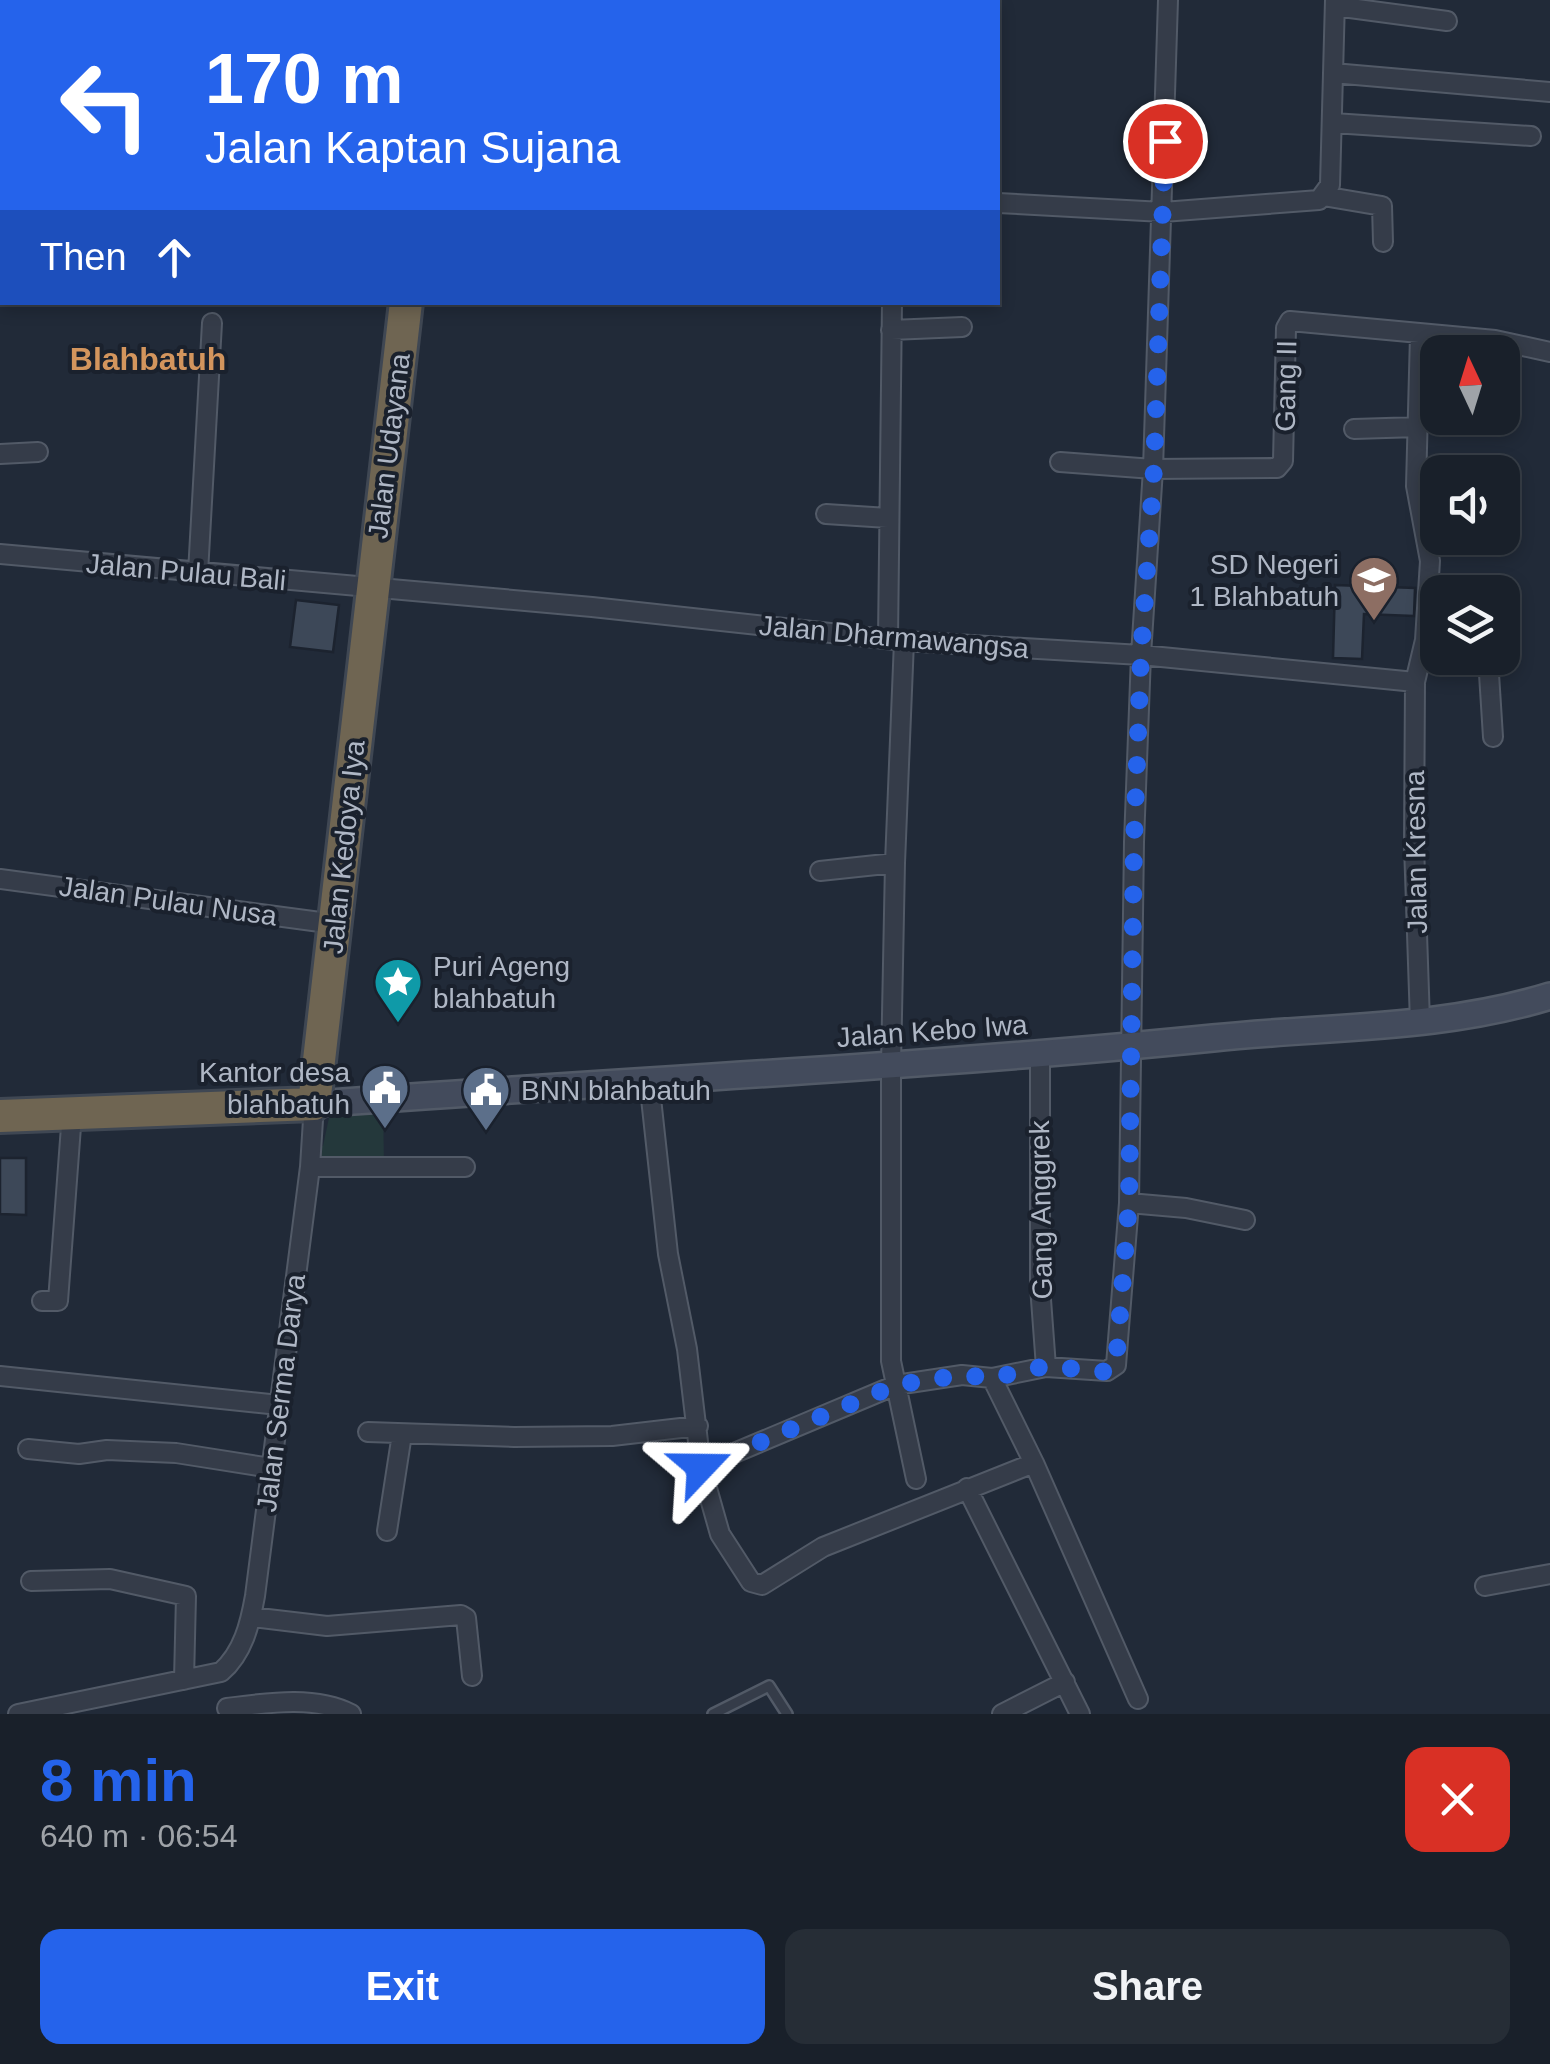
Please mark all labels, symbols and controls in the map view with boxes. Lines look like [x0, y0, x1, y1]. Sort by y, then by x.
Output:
icon: left [40, 40, 170, 170]
text: 170 m [205, 40, 403, 118]
pin [1123, 99, 1208, 184]
icon: arrive [1138, 114, 1193, 169]
text: Jalan Kaptan Sujana [205, 122, 620, 173]
icon: ahead [147, 230, 202, 285]
text: Then [40, 236, 127, 278]
north arrow [1420, 335, 1520, 435]
map controls [1420, 335, 1520, 675]
street label: Gang II [1270, 340, 1302, 432]
district label: Blahbatuh [70, 341, 226, 377]
street label: Jalan Udayana [362, 351, 416, 541]
button: sound [1420, 455, 1520, 555]
street label: Jalan Pulau Bali [85, 548, 287, 596]
place label: SD Negeri 1 Blahbatuh [1190, 549, 1339, 612]
school or university icon: SD Negeri 1 Blahbatuh [1348, 554, 1400, 622]
button: layers [1420, 575, 1520, 675]
street label: Jalan Dharmawangsa [758, 610, 1031, 664]
street label: Jalan Kedoya Iya [317, 738, 371, 955]
street label: Jalan Kresna [1399, 770, 1433, 934]
street label: Jalan Pulau Nusa [57, 870, 279, 932]
place label: Puri Ageng blahbatuh [433, 951, 570, 1014]
place icon: Puri Ageng blahbatuh [372, 956, 424, 1024]
street label: Jalan Kebo Iwa [835, 1009, 1029, 1053]
place label: Kantor desa blahbatuh [199, 1057, 350, 1120]
public building icon: Kantor desa blahbatuh [359, 1062, 411, 1130]
public building icon: BNN blahbatuh [460, 1064, 512, 1132]
place label: BNN blahbatuh [521, 1075, 711, 1106]
street label: Gang Anggrek [1024, 1119, 1058, 1300]
street label: Jalan Serma Darya [251, 1272, 311, 1514]
position arrow [649, 1415, 753, 1519]
text: 8 min [40, 1747, 197, 1814]
button: close [1405, 1747, 1510, 1852]
text: 640 m · 06:54 [40, 1818, 237, 1854]
button: Exit [40, 1929, 765, 2044]
button: Share [785, 1929, 1510, 2044]

